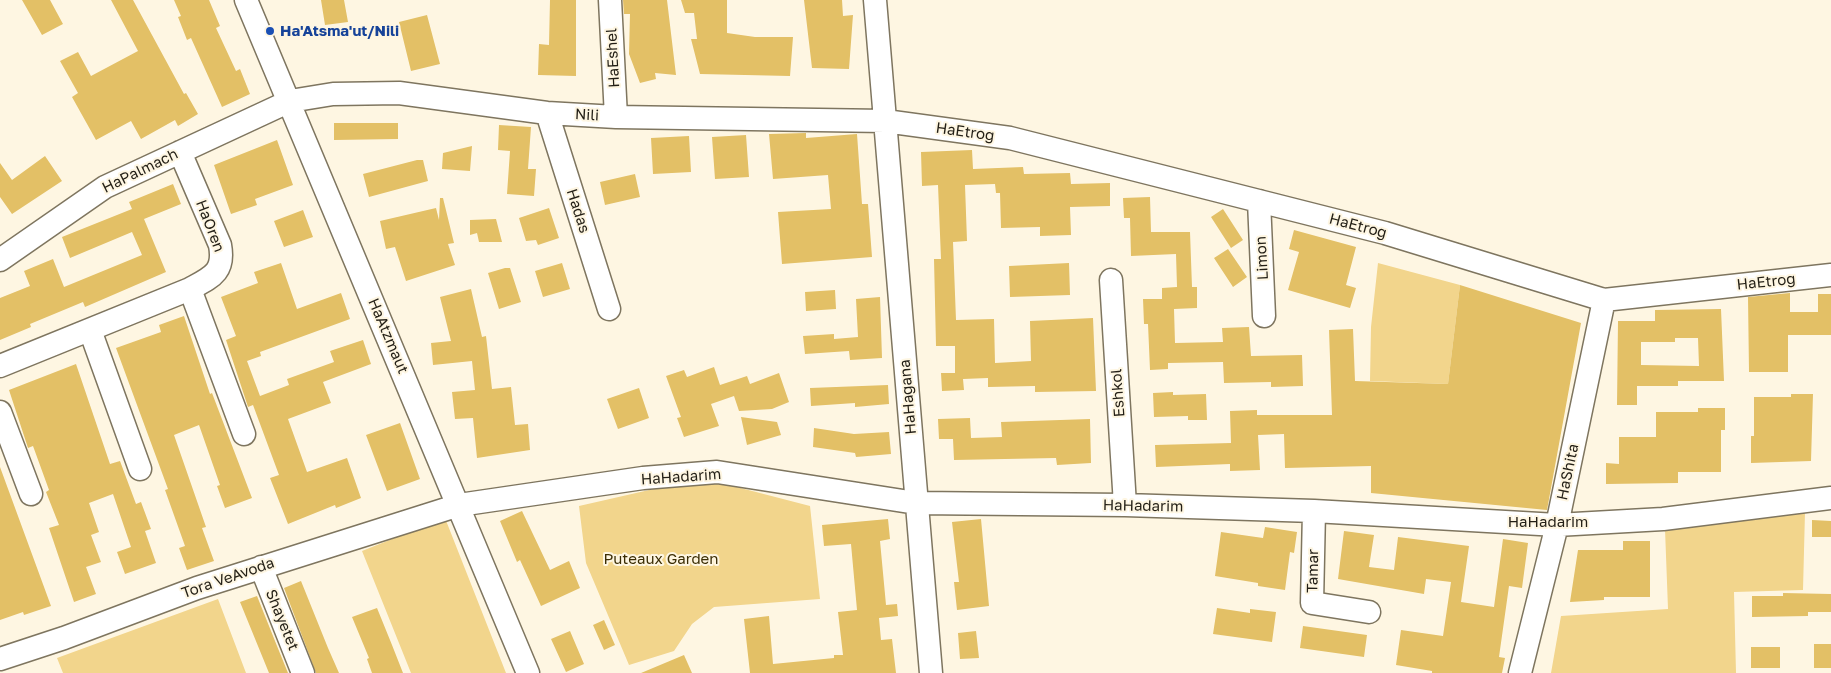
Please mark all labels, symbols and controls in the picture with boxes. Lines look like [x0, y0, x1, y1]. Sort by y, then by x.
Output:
place label: Ha'Atsma'ut/Nili [280, 22, 399, 40]
marker: Ha'Atsma'ut/Nili [264, 25, 276, 37]
street label: HaEshel [602, 28, 624, 88]
street label: Nili [574, 105, 600, 125]
street label: HaEtrog [935, 119, 995, 145]
street label: HaPalmach [99, 145, 181, 197]
street label: Hadas [562, 187, 594, 235]
street label: HaOren [192, 197, 228, 255]
street label: HaEtrog [1327, 210, 1389, 242]
street label: Limon [1252, 236, 1272, 280]
street label: HaEtrog [1736, 270, 1796, 294]
street label: HaAtzmaut [364, 296, 412, 376]
street label: HaHagana [896, 359, 920, 435]
street label: Eshkol [1107, 368, 1129, 418]
street label: HaShita [1553, 442, 1583, 502]
street label: HaHadarim [640, 465, 722, 489]
street label: HaHadarim [1103, 496, 1183, 516]
street label: HaHadarim [1508, 513, 1588, 531]
street label: Tamar [1304, 549, 1322, 593]
park label: Puteaux Garden [603, 550, 719, 568]
street label: Tora VeAvoda [179, 554, 277, 602]
street label: Shayetet [262, 587, 302, 653]

